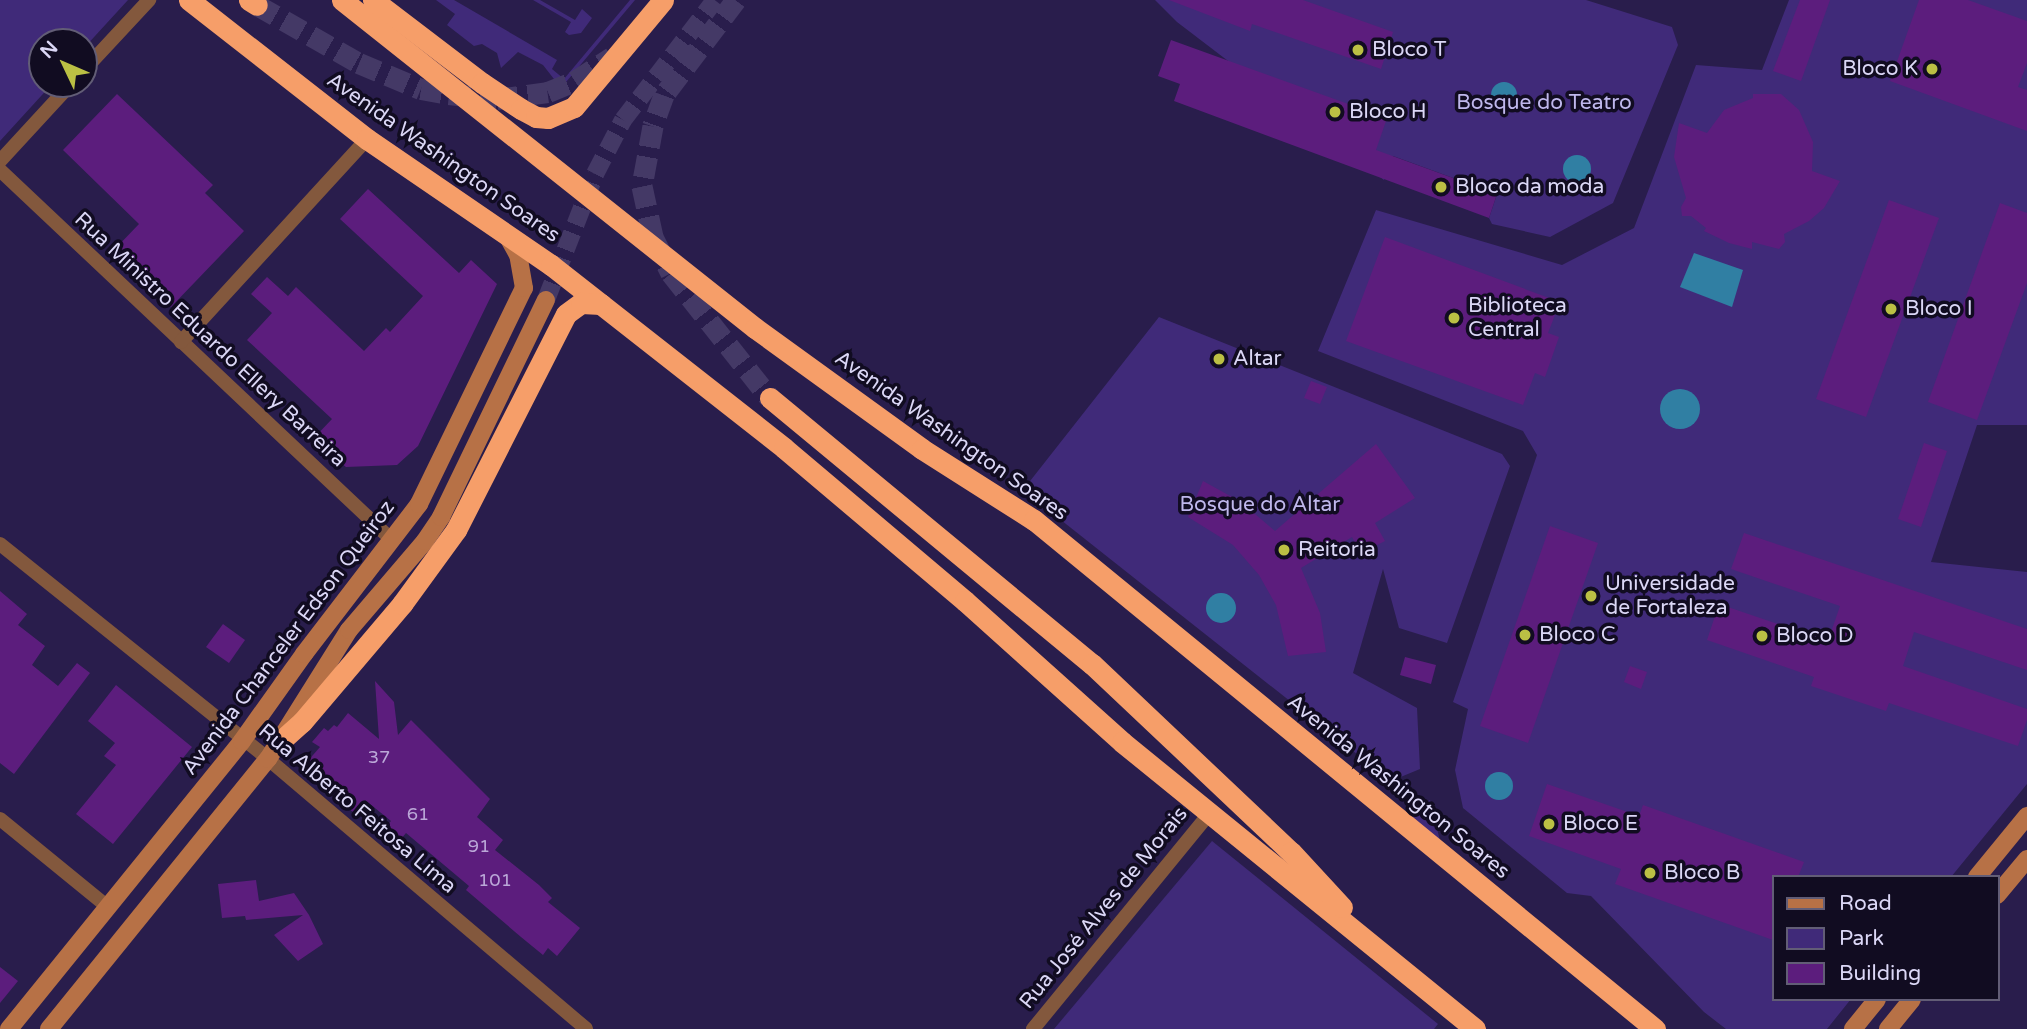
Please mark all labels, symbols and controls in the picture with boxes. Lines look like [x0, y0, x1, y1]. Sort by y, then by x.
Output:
north arrow [28, 28, 98, 98]
text: N [36, 37, 63, 63]
place label: Bloco T [1372, 37, 1447, 63]
marker: Bloco T [1350, 42, 1366, 58]
place label: Bloco K [1842, 56, 1918, 82]
marker: Bloco K [1924, 61, 1940, 77]
street label: Avenida Washington Soares [322, 68, 564, 248]
park label: Bosque do Teatro [1456, 90, 1632, 116]
place label: Bloco H [1349, 99, 1427, 125]
marker: Bloco H [1327, 104, 1343, 120]
place label: Bloco da moda [1455, 174, 1604, 200]
marker: Bloco da moda [1433, 179, 1449, 195]
street label: Rua Ministro Eduardo Ellery Barreira [69, 207, 351, 473]
place label: Biblioteca Central [1468, 293, 1567, 343]
place label: Bloco I [1905, 296, 1973, 322]
marker: Bloco I [1883, 301, 1899, 317]
marker: Biblioteca Central [1446, 310, 1462, 326]
street label: Avenida Washington Soares [830, 346, 1072, 526]
place label: Altar [1233, 346, 1282, 372]
marker: Altar [1211, 351, 1227, 367]
park label: Bosque do Altar [1180, 492, 1340, 518]
street label: Avenida Chanceler Edson Queiroz [178, 496, 400, 780]
place label: Reitoria [1298, 537, 1376, 563]
marker: Reitoria [1276, 542, 1292, 558]
place label: Universidade de Fortaleza [1605, 571, 1735, 621]
marker: Universidade de Fortaleza [1583, 588, 1599, 604]
place label: Bloco C [1539, 622, 1615, 648]
place label: Bloco D [1776, 623, 1854, 649]
marker: Bloco C [1517, 627, 1533, 643]
marker: Bloco D [1754, 628, 1770, 644]
street label: Avenida Washington Soares [1282, 690, 1514, 884]
street label: Rua Alberto Feitosa Lima [253, 719, 461, 899]
house number: 37 [368, 746, 390, 768]
street label: Rua José Alves de Morais [1015, 802, 1193, 1014]
house number: 61 [407, 803, 429, 825]
place label: Bloco E [1563, 811, 1638, 837]
marker: Bloco E [1541, 816, 1557, 832]
house number: 91 [468, 835, 490, 857]
place label: Bloco B [1664, 860, 1740, 886]
marker: Bloco B [1642, 865, 1658, 881]
house number: 101 [478, 869, 512, 891]
legend [1772, 875, 1999, 1001]
text: Road [1839, 891, 1892, 916]
text: Park [1839, 926, 1884, 951]
text: Building [1839, 961, 1921, 986]

